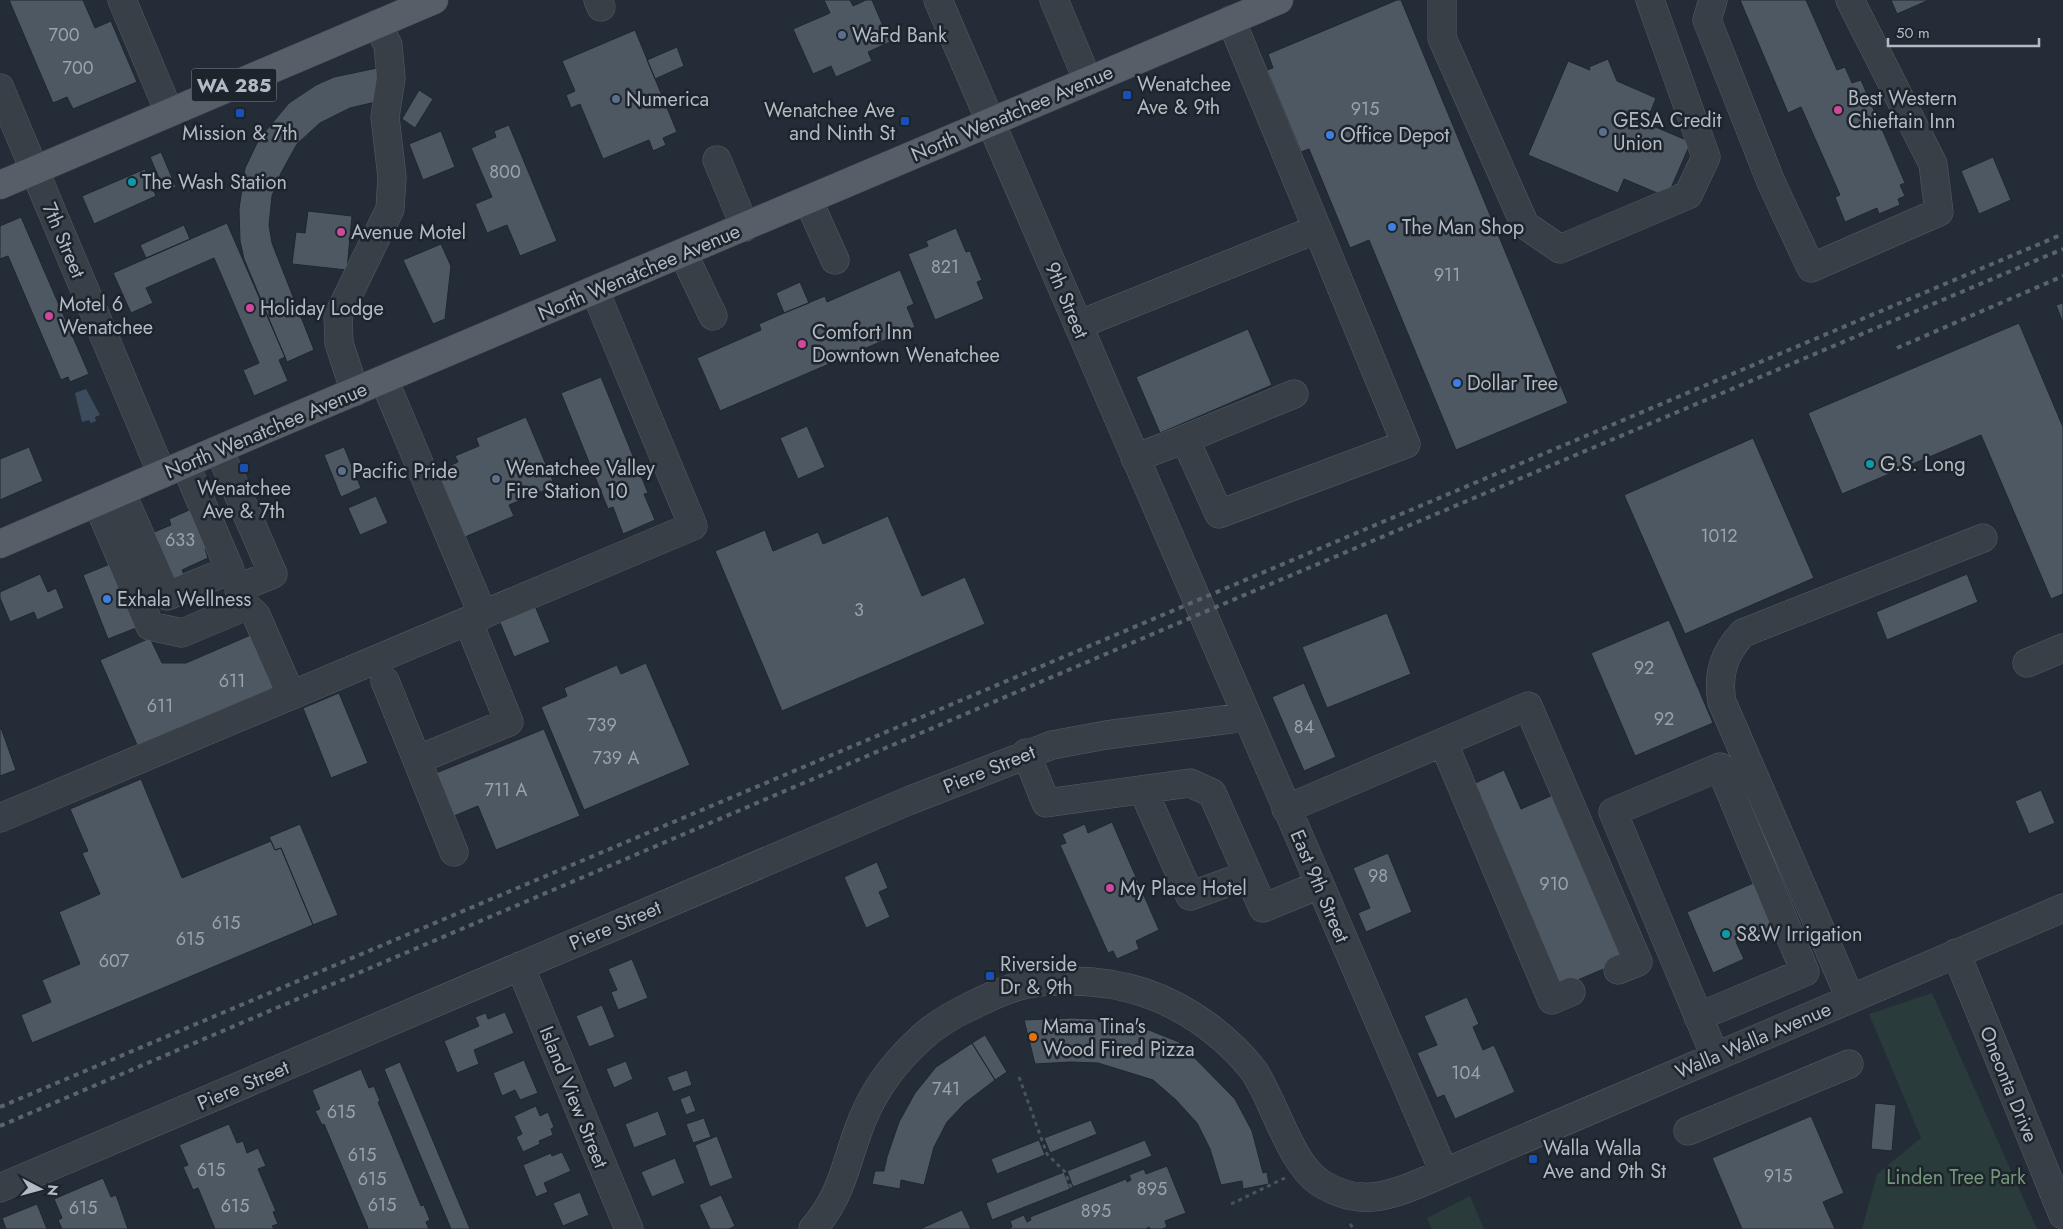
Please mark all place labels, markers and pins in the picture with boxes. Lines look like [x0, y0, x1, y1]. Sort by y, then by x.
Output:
place label: WaFd Bank [852, 21, 947, 50]
marker: WaFd Bank [836, 29, 848, 41]
place label: Wenatchee Ave & 9th [1137, 70, 1231, 122]
place label: Best Western Chieftain Inn [1848, 84, 1957, 136]
place label: Numerica [626, 85, 709, 114]
marker: Wenatchee Ave & 9th [1121, 89, 1133, 101]
marker: Numerica [610, 93, 622, 105]
place label: Wenatchee Ave and Ninth St [764, 96, 895, 148]
marker: Best Western Chieftain Inn [1832, 104, 1844, 116]
place label: GESA Credit Union [1613, 106, 1722, 158]
marker: Mission & 7th [234, 107, 246, 119]
marker: Wenatchee Ave and Ninth St [899, 115, 911, 127]
place label: Mission & 7th [182, 119, 298, 148]
place label: Office Depot [1340, 121, 1450, 150]
marker: GESA Credit Union [1597, 126, 1609, 138]
marker: Office Depot [1324, 129, 1336, 141]
place label: The Wash Station [142, 168, 287, 197]
marker: The Wash Station [126, 176, 138, 188]
place label: The Man Shop [1402, 213, 1524, 242]
place label: Avenue Motel [351, 218, 466, 247]
marker: The Man Shop [1386, 221, 1398, 233]
marker: Avenue Motel [335, 226, 347, 238]
place label: Motel 6 Wenatchee [59, 290, 153, 342]
place label: Holiday Lodge [260, 294, 384, 323]
marker: Holiday Lodge [244, 302, 256, 314]
marker: Motel 6 Wenatchee [43, 310, 55, 322]
place label: Comfort Inn Downtown Wenatchee [812, 318, 1000, 370]
marker: Comfort Inn Downtown Wenatchee [796, 338, 808, 350]
place label: Dollar Tree [1467, 369, 1558, 398]
marker: Dollar Tree [1451, 377, 1463, 389]
place label: G.S. Long [1880, 450, 1966, 479]
place label: Wenatchee Valley Fire Station 10 [506, 454, 655, 506]
place label: Pacific Pride [352, 457, 458, 486]
marker: G.S. Long [1864, 458, 1876, 470]
marker: Wenatchee Ave & 7th [238, 462, 250, 474]
marker: Pacific Pride [336, 465, 348, 477]
marker: Wenatchee Valley Fire Station 10 [490, 473, 502, 485]
place label: Wenatchee Ave & 7th [197, 474, 291, 526]
place label: Exhala Wellness [117, 585, 251, 614]
marker: Exhala Wellness [101, 593, 113, 605]
place label: My Place Hotel [1120, 874, 1247, 903]
marker: My Place Hotel [1104, 882, 1116, 894]
place label: S&W Irrigation [1736, 920, 1863, 949]
marker: S&W Irrigation [1720, 928, 1732, 940]
place label: Riverside Dr & 9th [1000, 950, 1077, 1002]
marker: Riverside Dr & 9th [984, 970, 996, 982]
place label: Mama Tina's Wood Fired Pizza [1043, 1012, 1195, 1064]
marker: Mama Tina's Wood Fired Pizza [1027, 1031, 1039, 1043]
place label: Walla Walla Ave and 9th St [1543, 1134, 1666, 1186]
marker: Walla Walla Ave and 9th St [1527, 1153, 1539, 1165]

